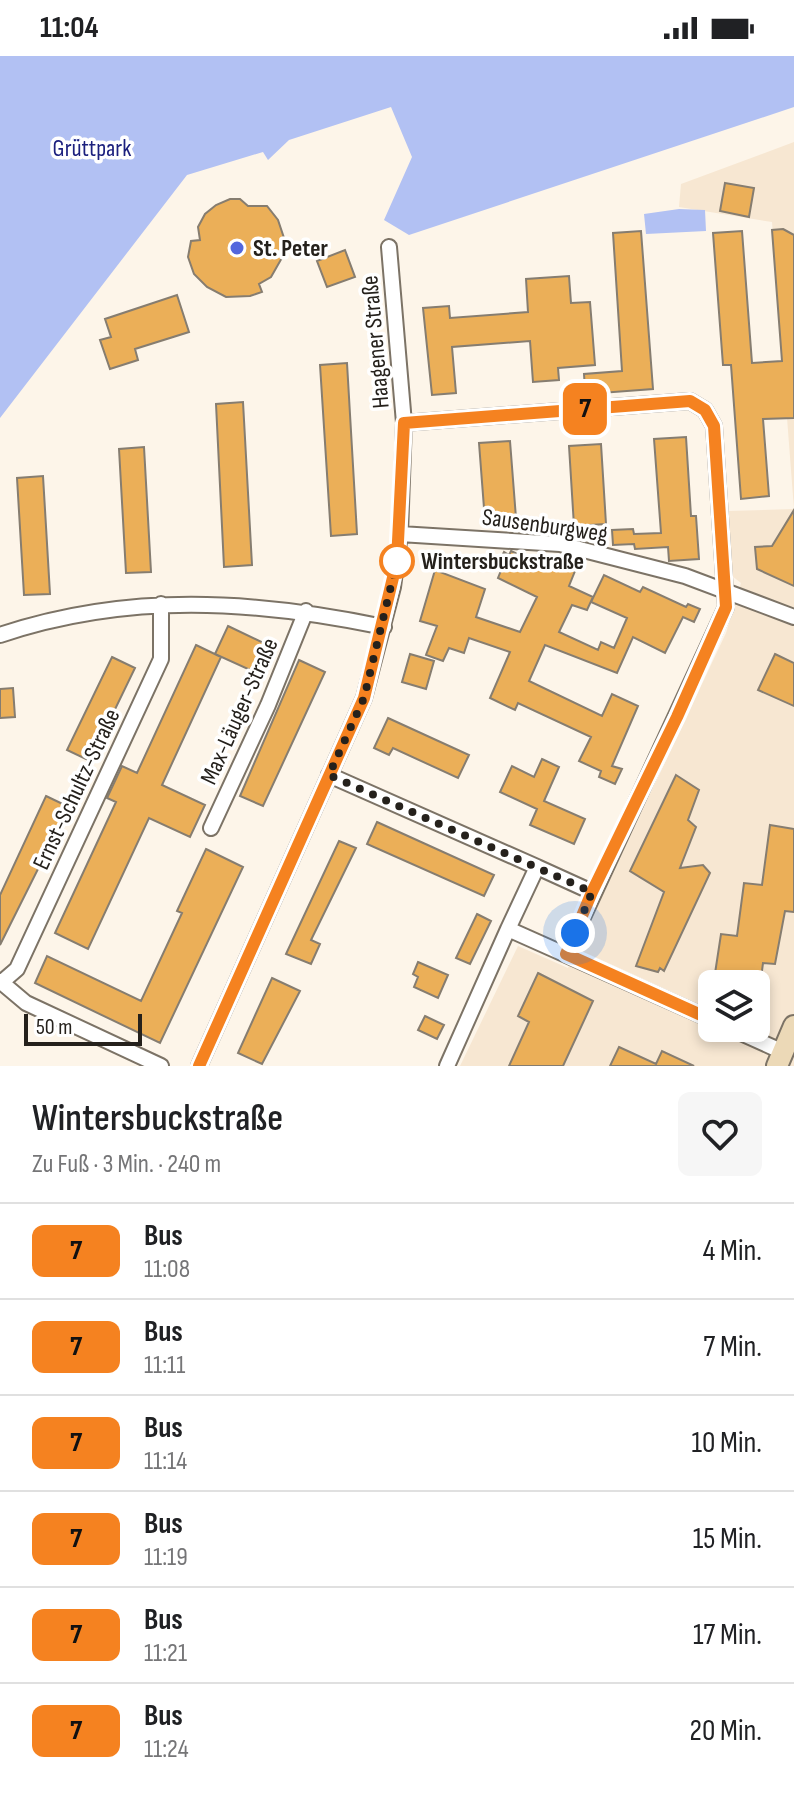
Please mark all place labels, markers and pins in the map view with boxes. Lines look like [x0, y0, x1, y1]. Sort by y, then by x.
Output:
place label: St. Peter [253, 234, 328, 263]
marker: St. Peter [228, 239, 246, 257]
marker: Wintersbuckstraße [380, 544, 414, 578]
place label: Wintersbuckstraße [421, 547, 584, 576]

